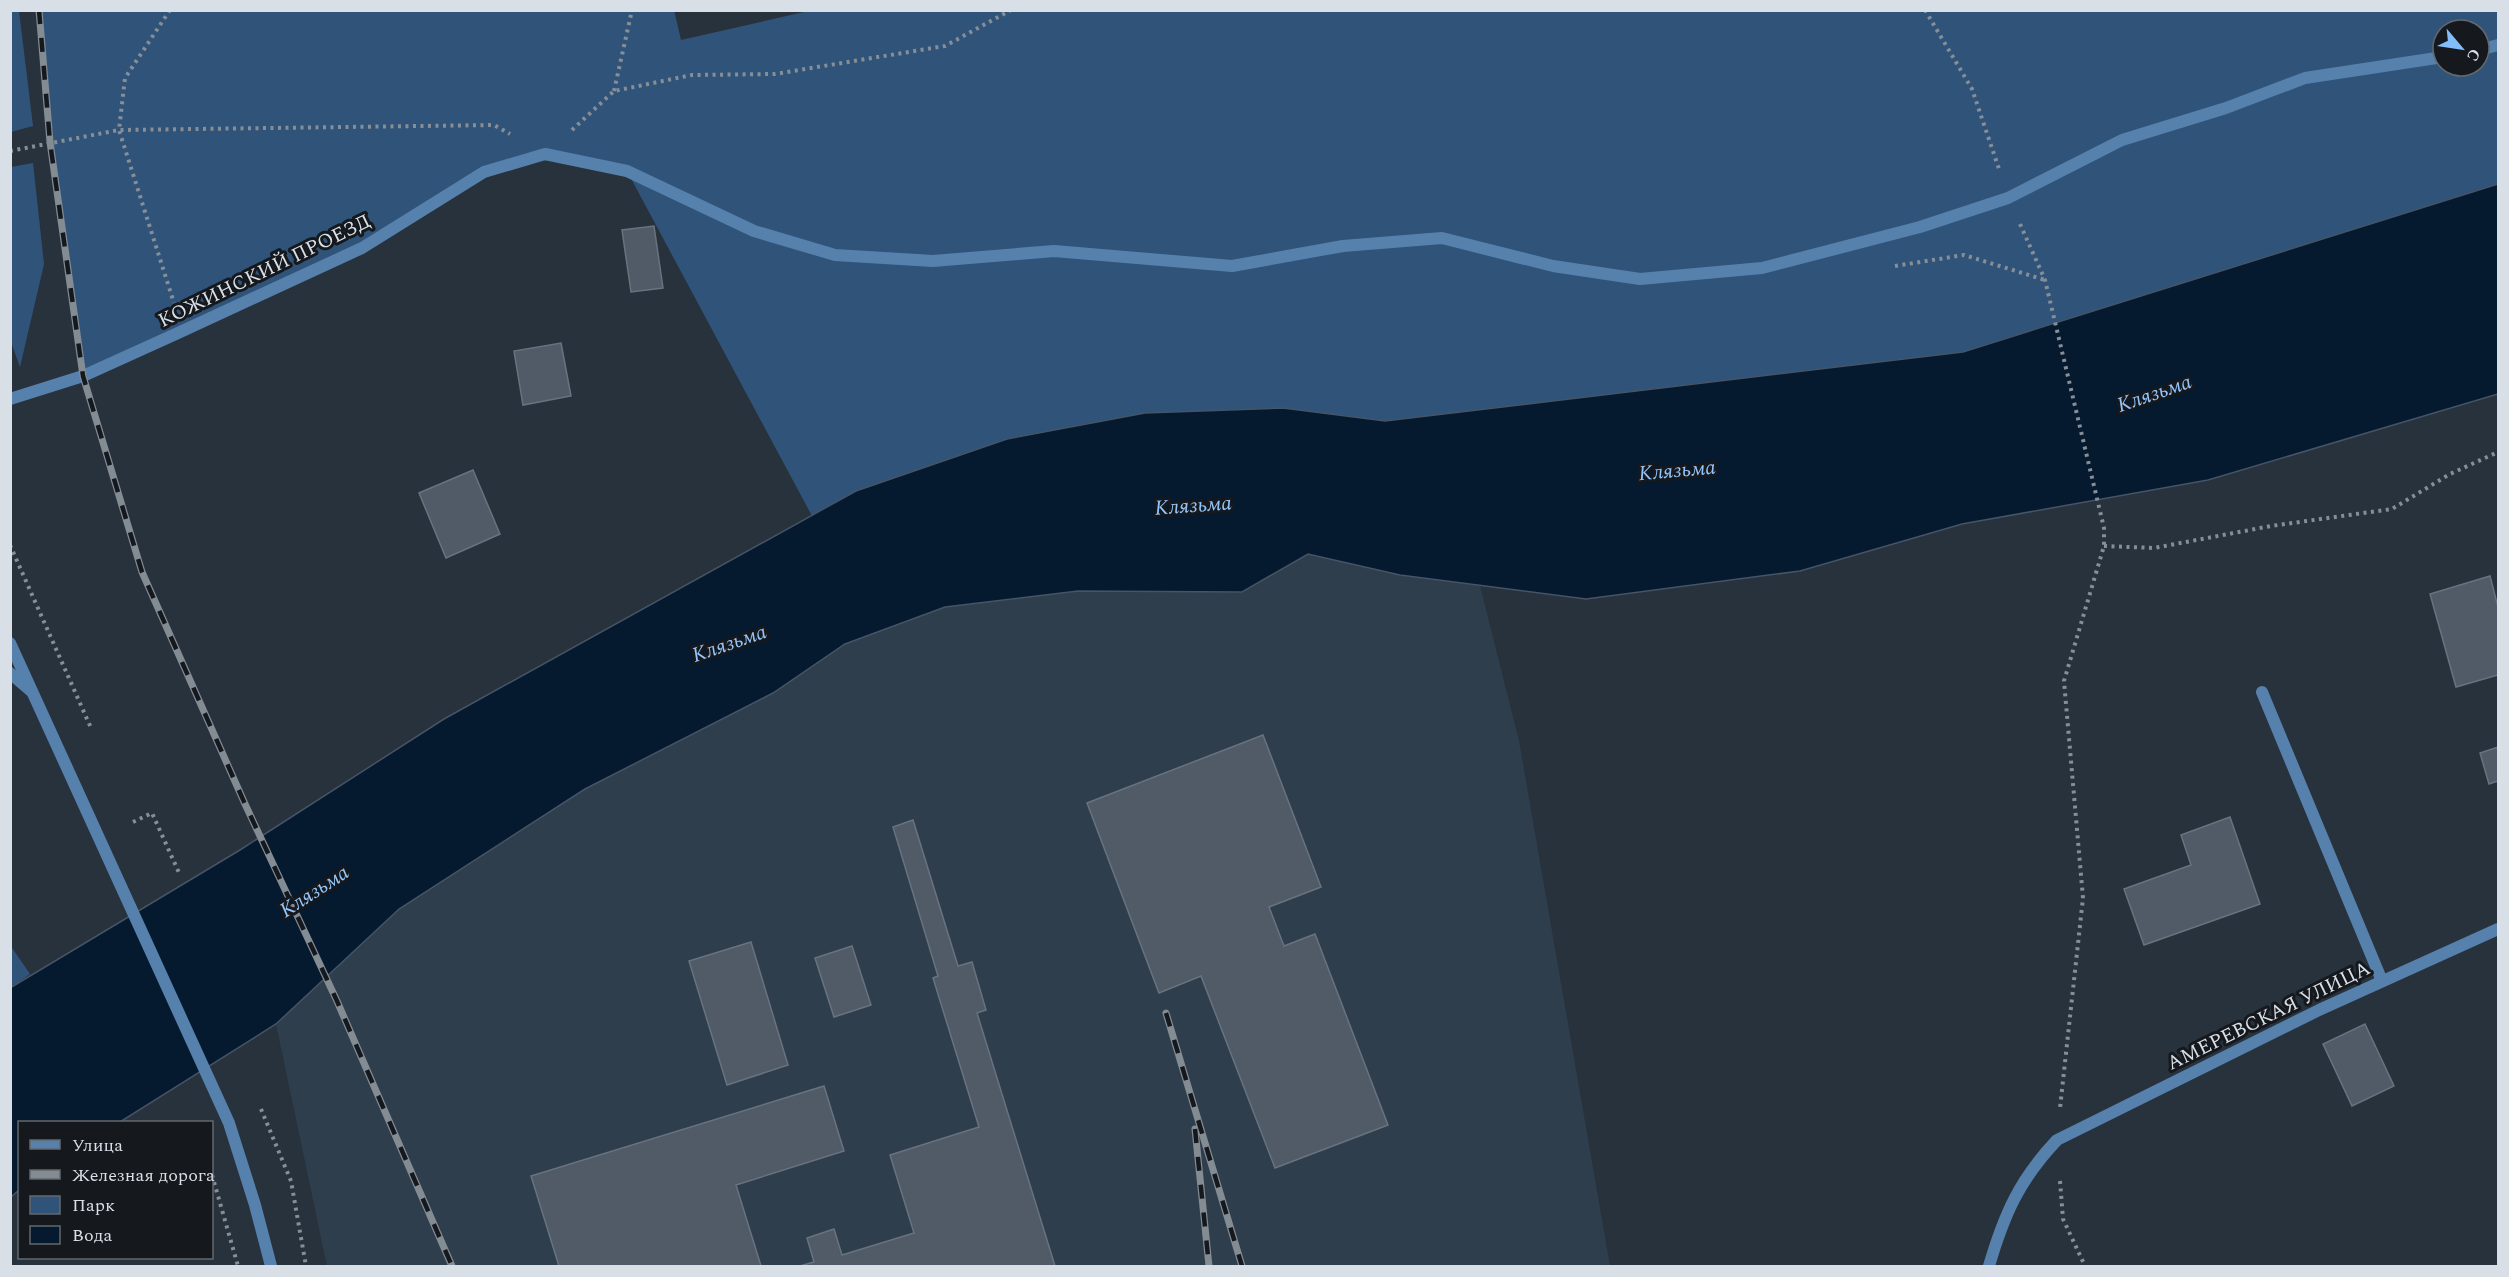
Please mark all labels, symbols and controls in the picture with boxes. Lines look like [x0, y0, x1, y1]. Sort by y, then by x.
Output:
north arrow [2431, 18, 2491, 78]
text: С [2460, 44, 2487, 66]
street label: КОЖИНСКИЙ ПРОЕЗД [153, 206, 376, 336]
water label: Клязьма [2113, 366, 2196, 422]
water label: Клязьма [1637, 452, 1717, 490]
water label: Клязьма [1153, 487, 1233, 525]
water label: Клязьма [688, 616, 771, 672]
water label: Клязьма [273, 857, 356, 926]
street label: АМЕРЕВСКАЯ УЛИЦА [2162, 953, 2375, 1078]
legend [18, 1121, 213, 1259]
text: Улица [72, 1132, 123, 1159]
text: Железная дорога [72, 1162, 215, 1189]
text: Парк [72, 1192, 115, 1219]
text: Вода [72, 1222, 112, 1249]

